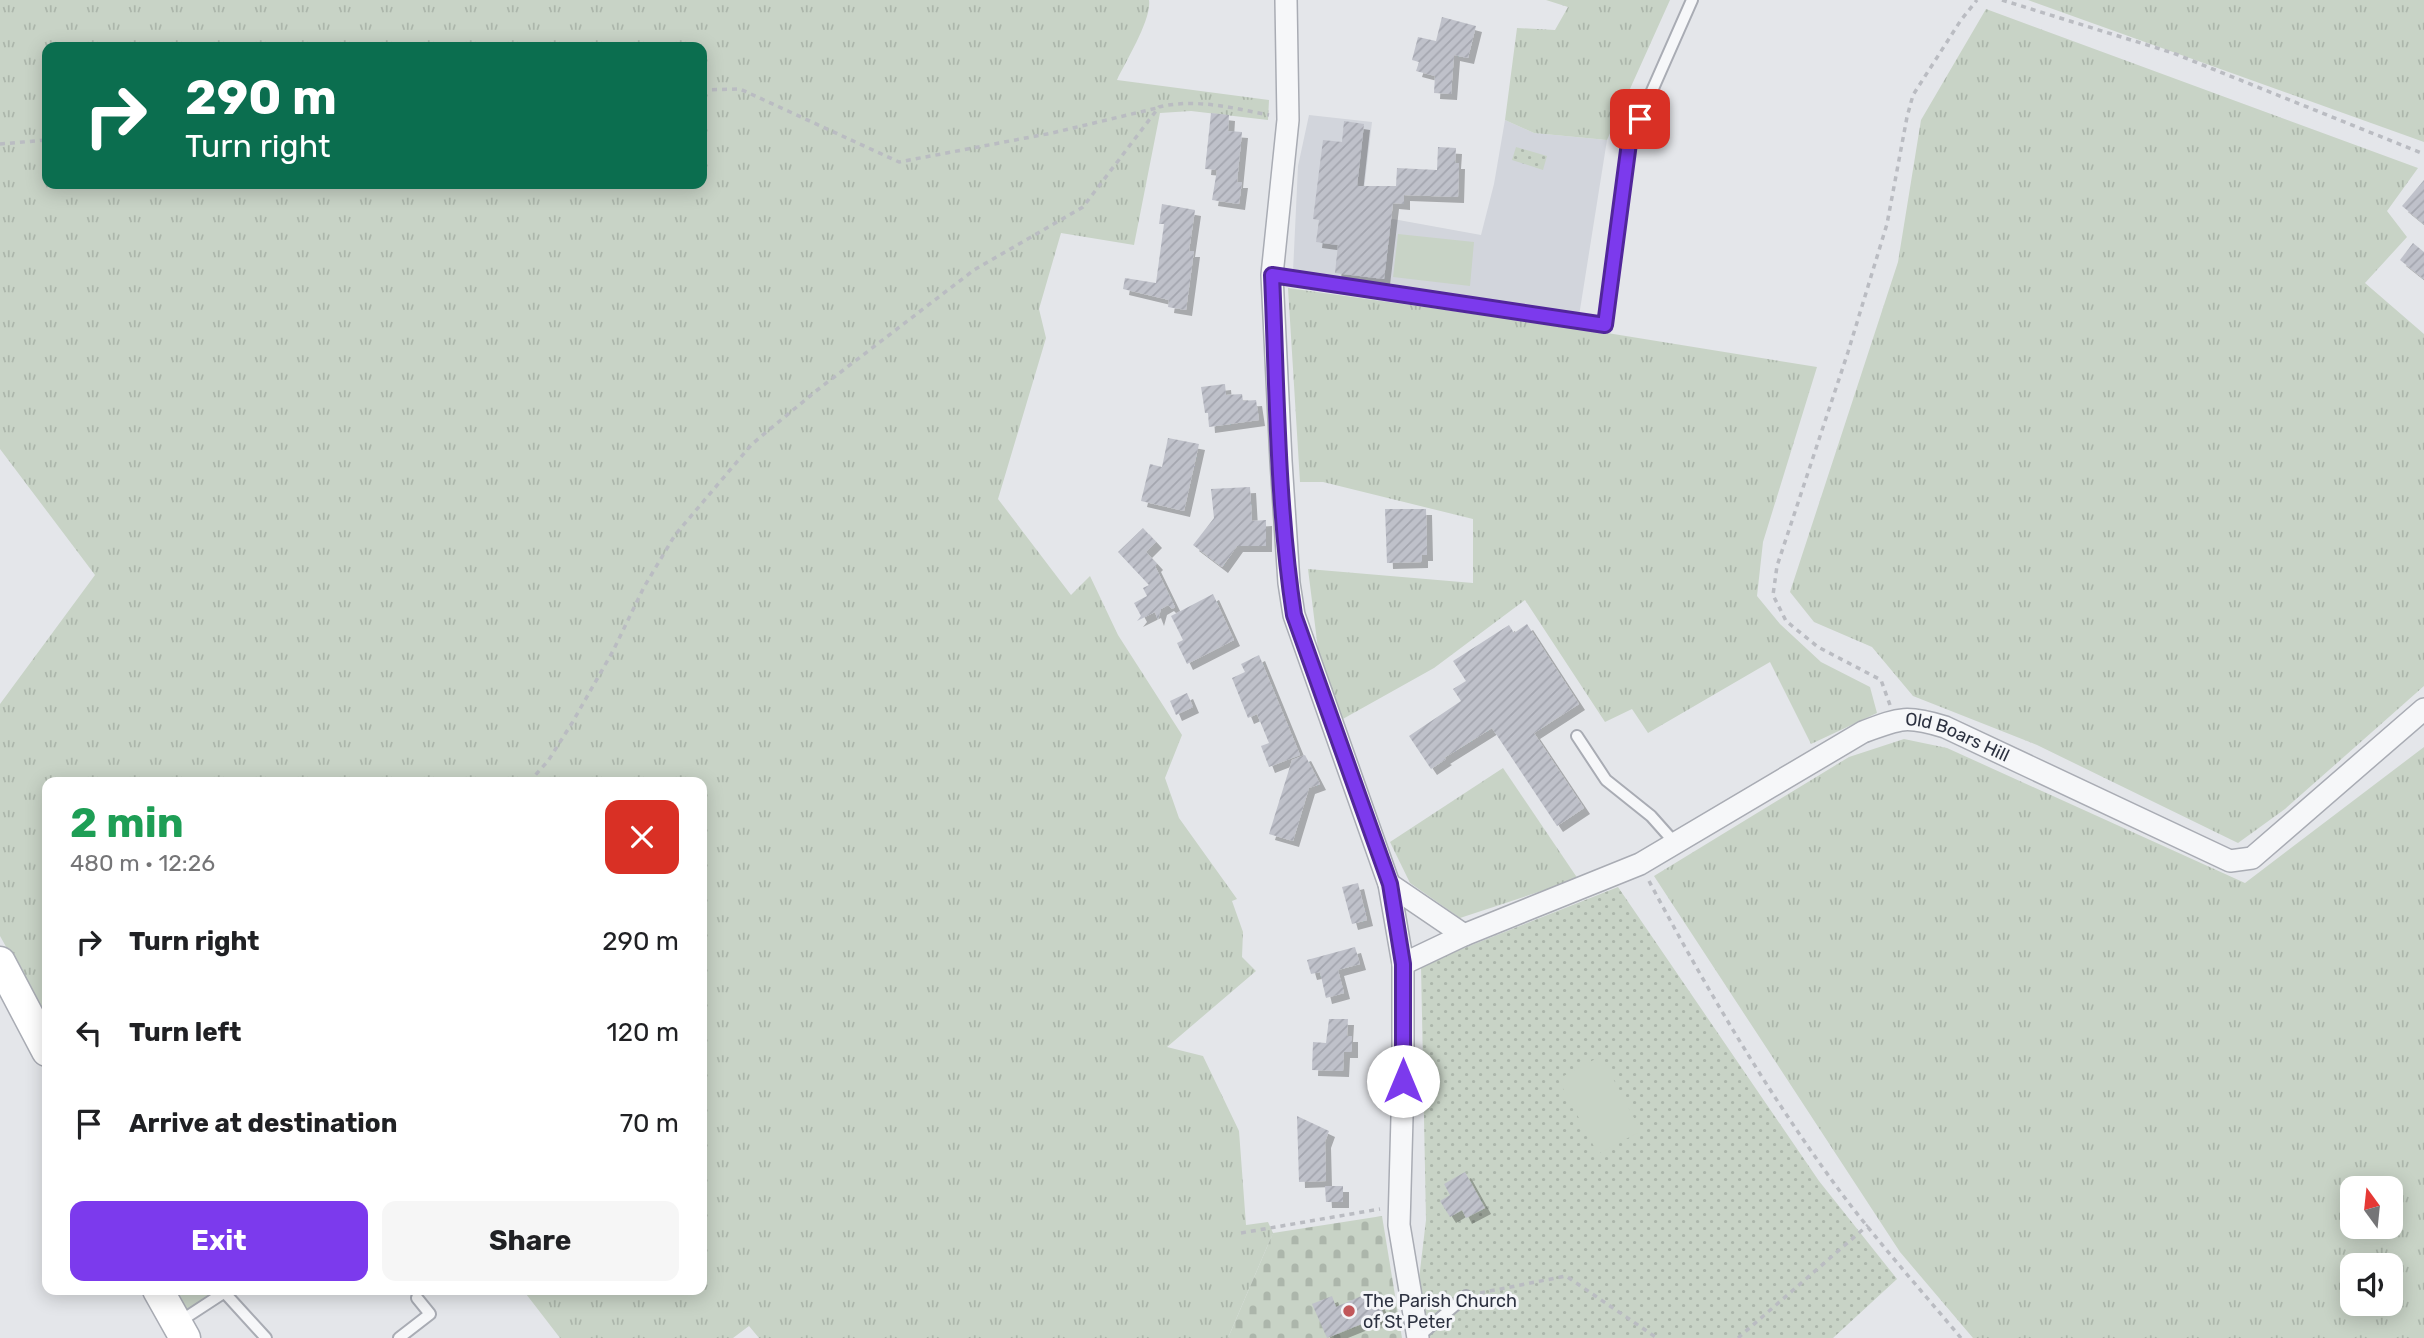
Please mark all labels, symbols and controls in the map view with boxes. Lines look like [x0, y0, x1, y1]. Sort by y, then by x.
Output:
text: 290 m [185, 68, 337, 126]
icon: right [70, 70, 161, 161]
pin [1610, 89, 1670, 149]
icon: arrive [1621, 100, 1659, 138]
text: Turn right [185, 127, 330, 165]
street label: Old Boars Hill [1905, 708, 2013, 767]
text: 2 min [70, 798, 184, 848]
button: close [605, 800, 679, 874]
text: 480 m · 12:26 [70, 849, 215, 877]
icon: right [70, 923, 108, 961]
text: Turn right [129, 926, 259, 957]
text: 290 m [602, 926, 679, 957]
icon: left [70, 1014, 108, 1052]
text: Turn left [129, 1017, 241, 1048]
text: 120 m [607, 1017, 679, 1048]
position arrow [1366, 1044, 1440, 1118]
icon: arrive [70, 1105, 108, 1143]
text: Arrive at destination [129, 1108, 397, 1139]
text: 70 m [620, 1108, 679, 1139]
north arrow [2340, 1176, 2403, 1239]
map controls [2340, 1176, 2403, 1316]
button: Exit [70, 1201, 368, 1281]
button: Share [382, 1201, 679, 1281]
button: sound [2340, 1253, 2403, 1316]
place label: The Parish Church of St Peter [1363, 1290, 1517, 1333]
marker: The Parish Church of St Peter [1341, 1303, 1357, 1319]

